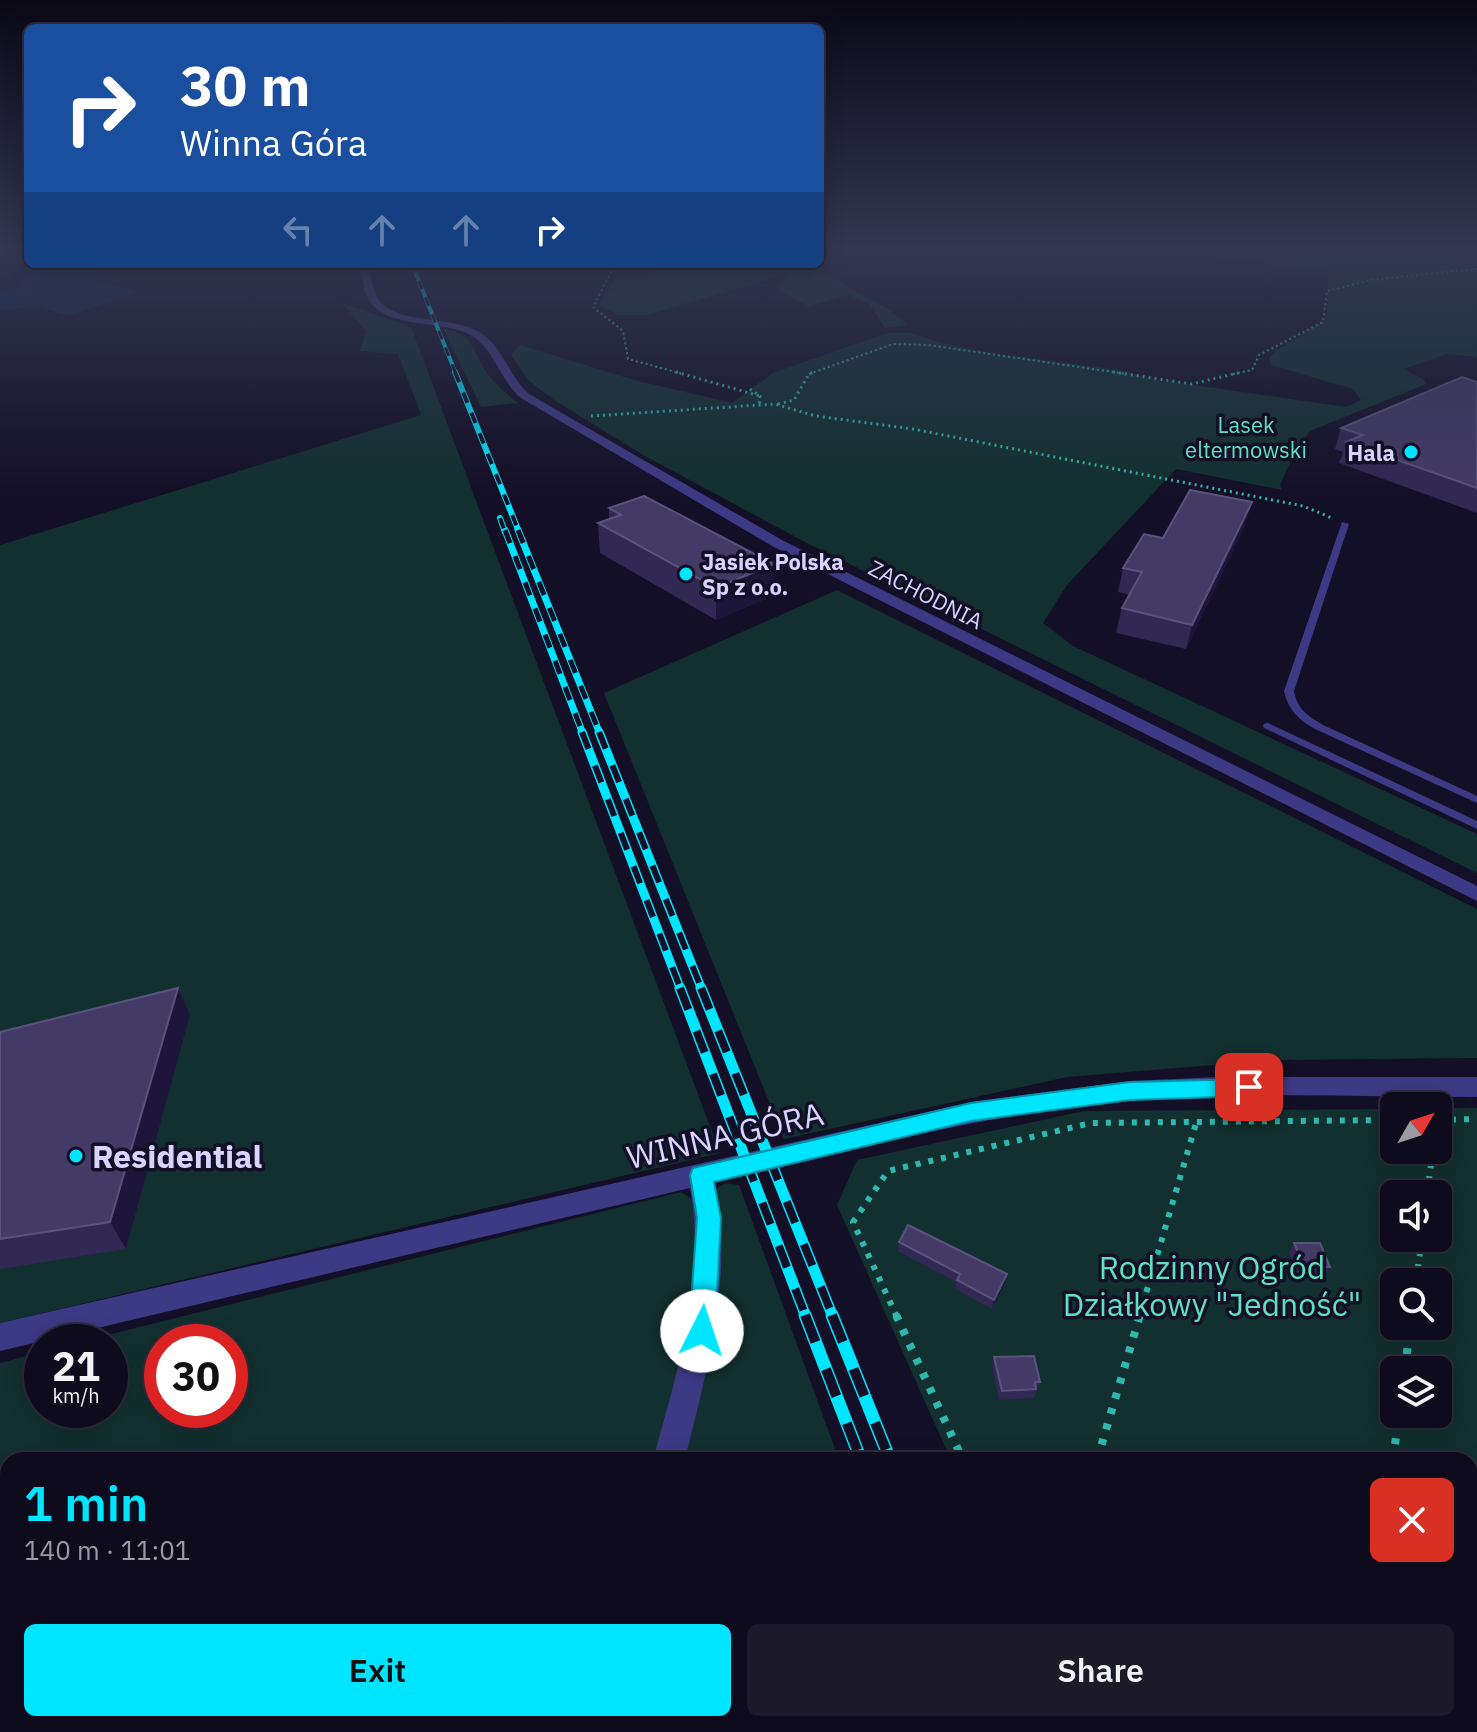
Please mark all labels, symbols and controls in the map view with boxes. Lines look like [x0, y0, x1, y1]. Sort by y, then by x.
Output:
text: 30 m [180, 49, 310, 121]
icon: right [48, 56, 152, 160]
text: Winna Góra [180, 119, 367, 166]
icon: left [276, 208, 320, 252]
icon: ahead [360, 208, 404, 252]
icon: ahead [444, 208, 488, 252]
icon: right [528, 208, 572, 252]
park label: Lasek eltermowski [1185, 410, 1307, 464]
place label: Hala [1347, 438, 1395, 467]
marker: Hala [1402, 443, 1420, 461]
place label: Jasiek Polska Sp z o.o. [702, 547, 844, 601]
street label: ZACHODNIA [864, 553, 988, 635]
marker: Jasiek Polska Sp z o.o. [677, 565, 695, 583]
pin [1215, 1053, 1283, 1121]
icon: arrive [1227, 1065, 1271, 1109]
street label: WINNA GÓRA [623, 1092, 827, 1178]
north arrow [1380, 1092, 1452, 1164]
map controls [1380, 1092, 1452, 1428]
place label: Residential [92, 1135, 262, 1177]
marker: Residential [67, 1147, 85, 1165]
button: sound [1380, 1180, 1452, 1252]
park label: Rodzinny Ogród Działkowy "Jedność" [1063, 1246, 1361, 1325]
button: search [1380, 1268, 1452, 1340]
position arrow [660, 1289, 744, 1373]
speed limit sign: 30 [144, 1324, 248, 1428]
text: 21 [52, 1340, 100, 1392]
button: layers [1380, 1356, 1452, 1428]
text: km/h [52, 1382, 100, 1409]
text: 1 min [24, 1472, 148, 1534]
button: close [1370, 1478, 1454, 1562]
text: 140 m · 11:01 [24, 1533, 190, 1567]
button: Exit [24, 1624, 731, 1716]
button: Share [747, 1624, 1454, 1716]

